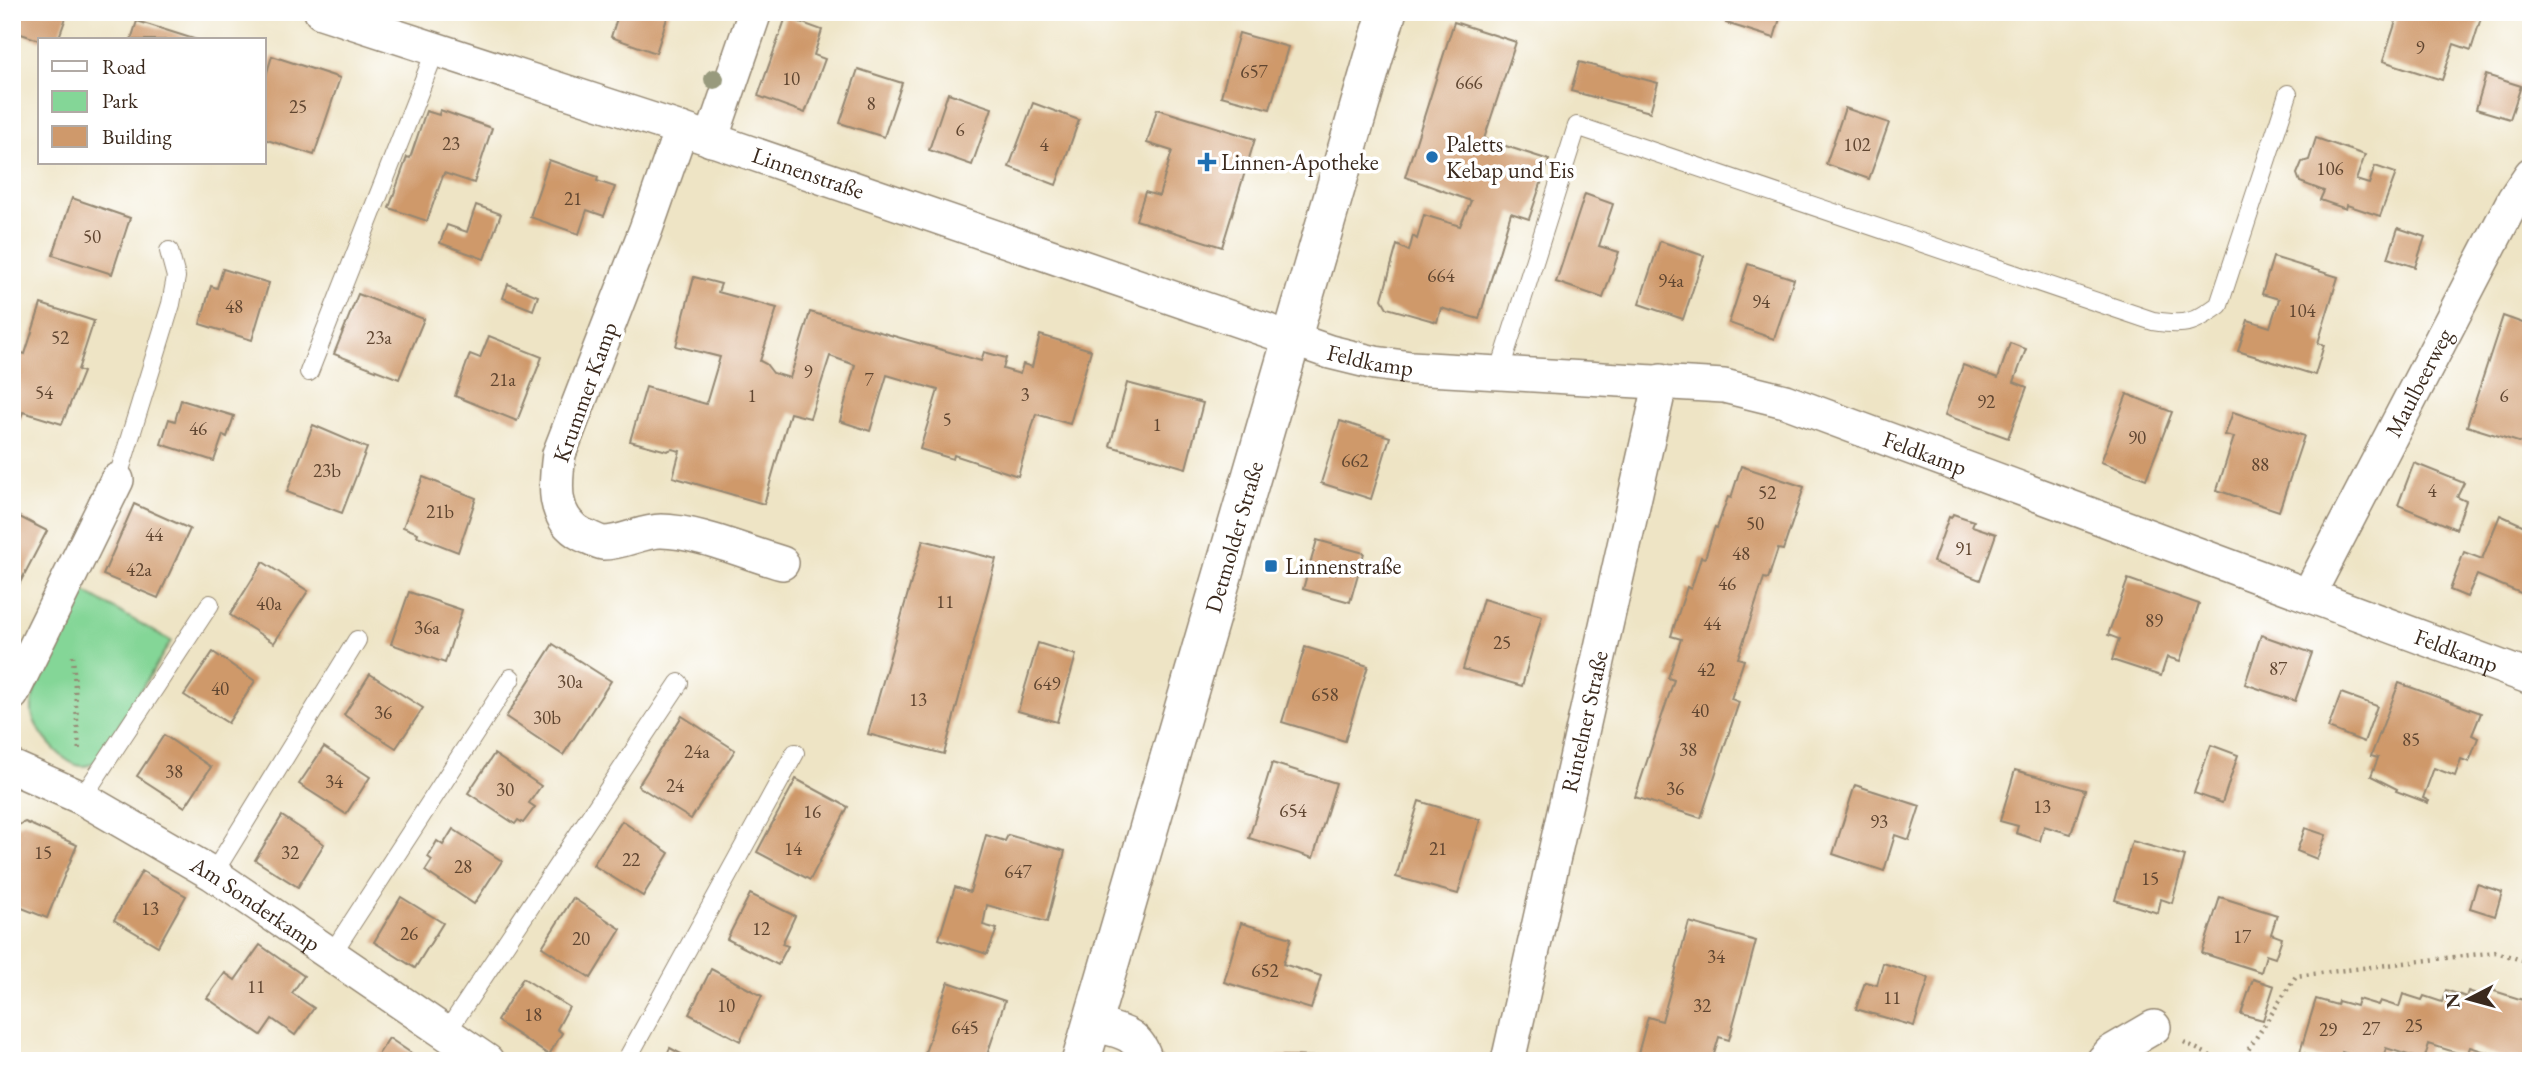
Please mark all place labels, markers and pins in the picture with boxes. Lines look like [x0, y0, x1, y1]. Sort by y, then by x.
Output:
place label: Paletts Kebap und Eis [1446, 129, 1574, 185]
place label: Linnen-Apotheke [1221, 147, 1379, 177]
marker: Paletts Kebap und Eis [1424, 149, 1440, 165]
marker: Linnen-Apotheke [1199, 154, 1215, 170]
place label: Linnenstraße [1285, 551, 1402, 581]
marker: Linnenstraße [1263, 558, 1279, 574]

